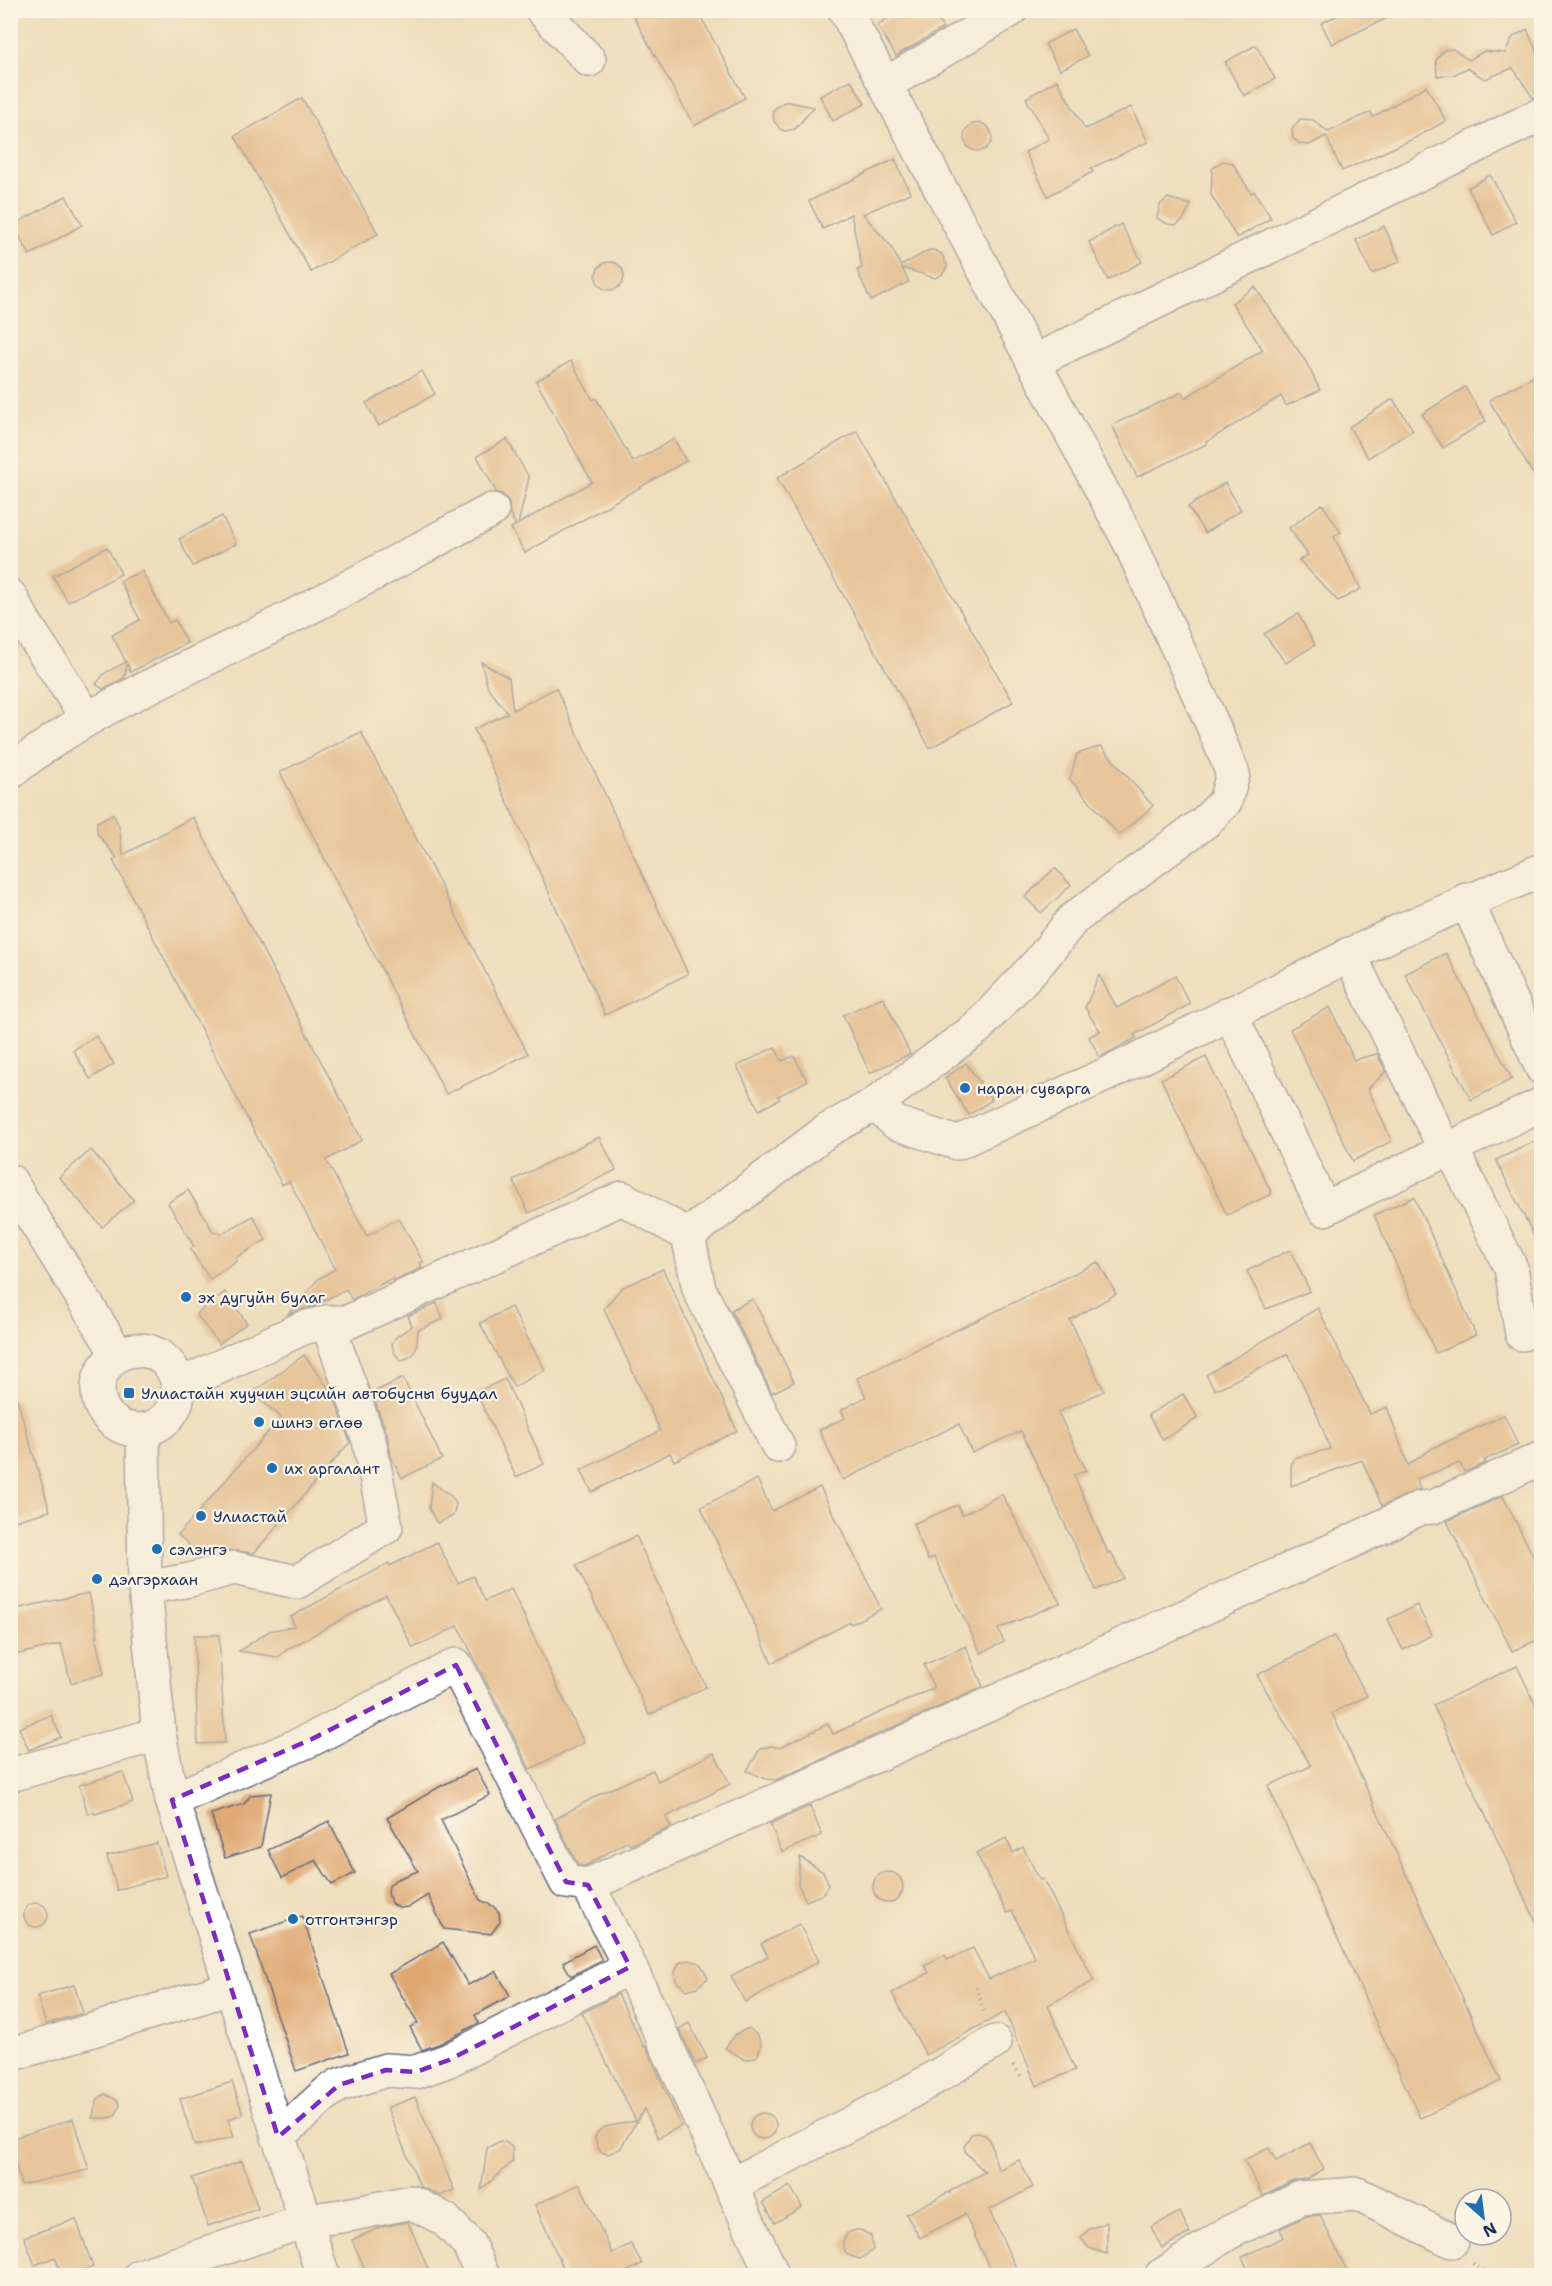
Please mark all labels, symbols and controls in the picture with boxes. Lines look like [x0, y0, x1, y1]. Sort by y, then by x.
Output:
place label: наран суварга [977, 1078, 1090, 1099]
marker: наран суварга [958, 1081, 972, 1095]
place label: эх дугуйн булаг [198, 1287, 326, 1308]
marker: эх дугуйн булаг [179, 1290, 193, 1304]
place label: Улиастайн хуучин эцсийн автобусны буудал [141, 1383, 498, 1404]
marker: Улиастайн хуучин эцсийн автобусны буудал [122, 1386, 136, 1400]
place label: шинэ өглөө [271, 1412, 363, 1433]
marker: шинэ өглөө [252, 1415, 266, 1429]
place label: их аргалант [284, 1458, 381, 1479]
marker: их аргалант [265, 1461, 279, 1475]
place label: Улиастай [213, 1506, 287, 1527]
marker: Улиастай [194, 1509, 208, 1523]
place label: сэлэнгэ [169, 1539, 227, 1560]
marker: сэлэнгэ [150, 1542, 164, 1556]
place label: дэлгэрхаан [109, 1569, 198, 1590]
marker: дэлгэрхаан [90, 1572, 104, 1586]
place label: отгонтэнгэр [305, 1909, 398, 1930]
marker: отгонтэнгэр [286, 1912, 300, 1926]
north arrow [1453, 2187, 1513, 2247]
text: N [1479, 2218, 1500, 2242]

